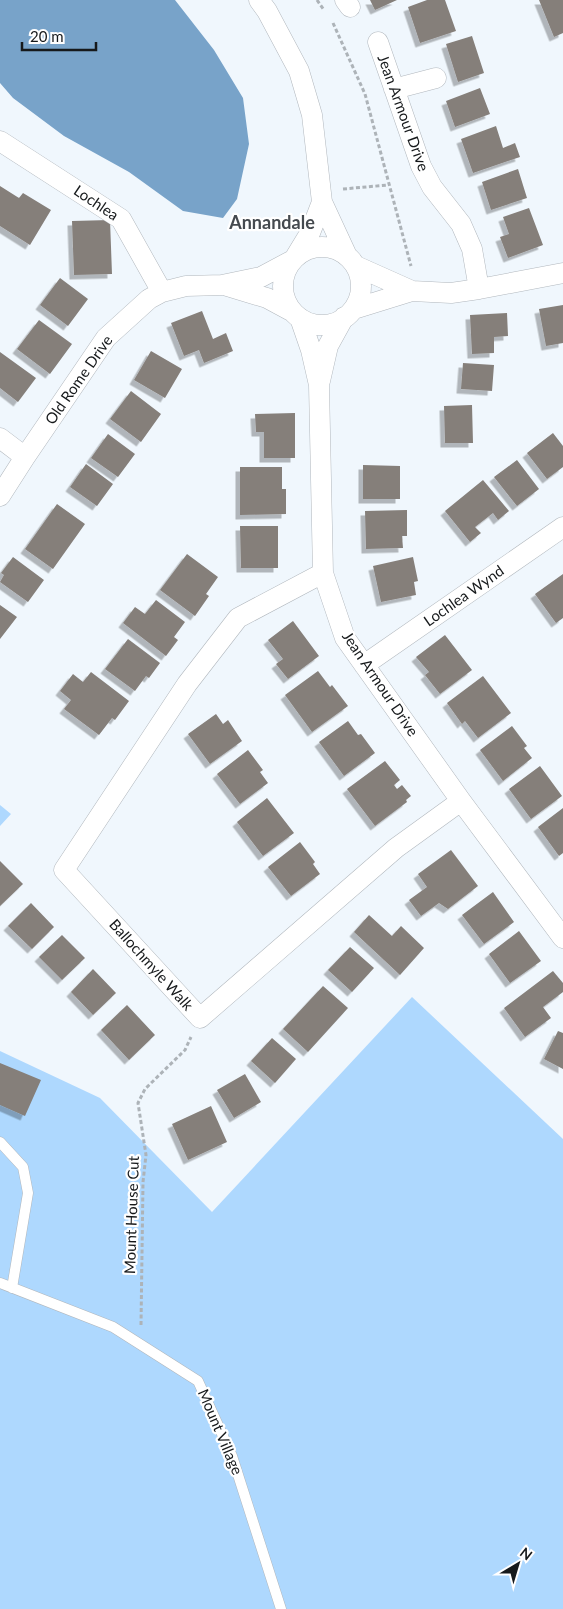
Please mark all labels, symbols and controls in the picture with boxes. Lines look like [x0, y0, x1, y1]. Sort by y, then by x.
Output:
scale bar [22, 20, 96, 52]
text: 20 m [30, 27, 64, 45]
street label: Jean Armour Drive [375, 52, 433, 173]
street label: Lochlea [71, 181, 122, 224]
district label: Annandale [228, 211, 315, 233]
street label: Old Rome Drive [41, 331, 116, 428]
street label: Lochlea Wynd [420, 561, 507, 629]
street label: Jean Armour Drive [339, 628, 423, 739]
street label: Ballochmyle Walk [106, 915, 198, 1014]
street label: Mount House Cut [120, 1155, 142, 1274]
street label: Mount Village [195, 1386, 247, 1477]
north arrow [493, 1539, 543, 1589]
text: N [517, 1543, 536, 1563]

